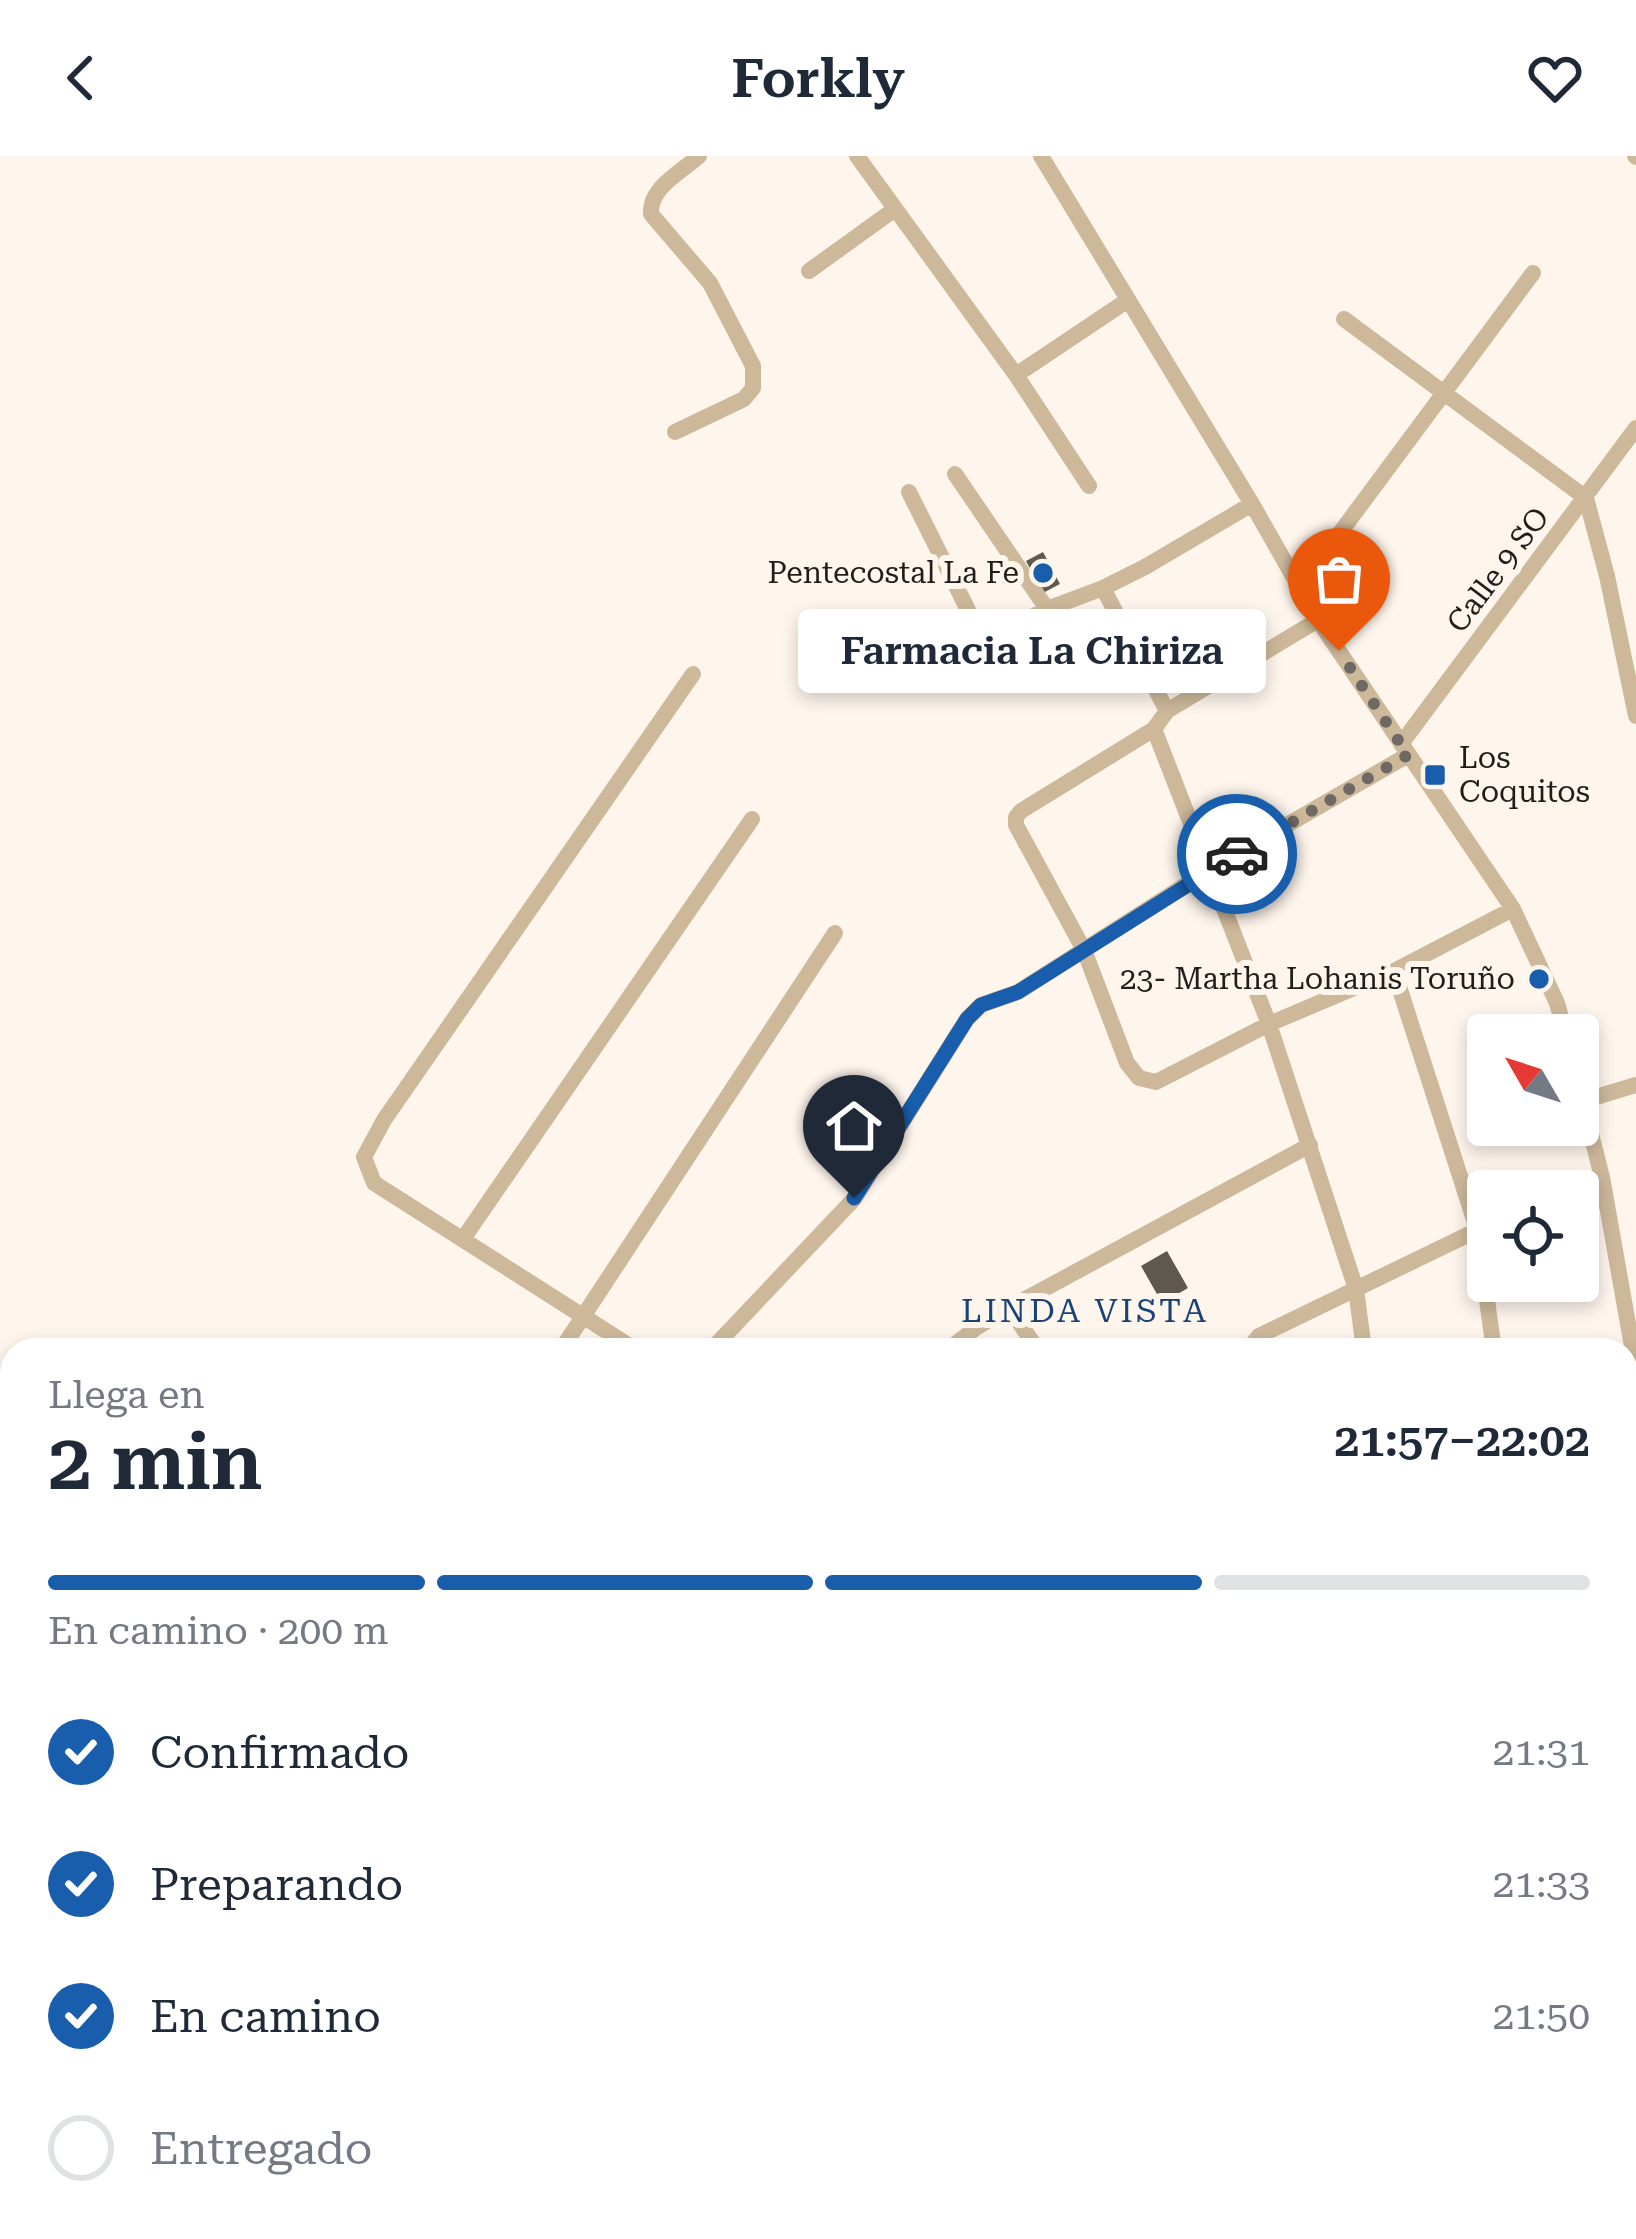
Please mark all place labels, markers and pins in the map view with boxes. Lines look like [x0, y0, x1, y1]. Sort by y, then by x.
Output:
pin [1288, 528, 1390, 651]
place label: Pentecostal La Fe [768, 555, 1019, 590]
marker: Pentecostal La Fe [1030, 560, 1056, 586]
callout: Farmacia La Chiriza [799, 609, 1267, 693]
place label: Los Coquitos [1459, 740, 1590, 809]
marker: Los Coquitos [1422, 762, 1448, 788]
place label: 23- Martha Lohanis Toruño [1120, 961, 1515, 996]
marker: 23- Martha Lohanis Toruño [1526, 966, 1552, 992]
pin [803, 1075, 905, 1198]

